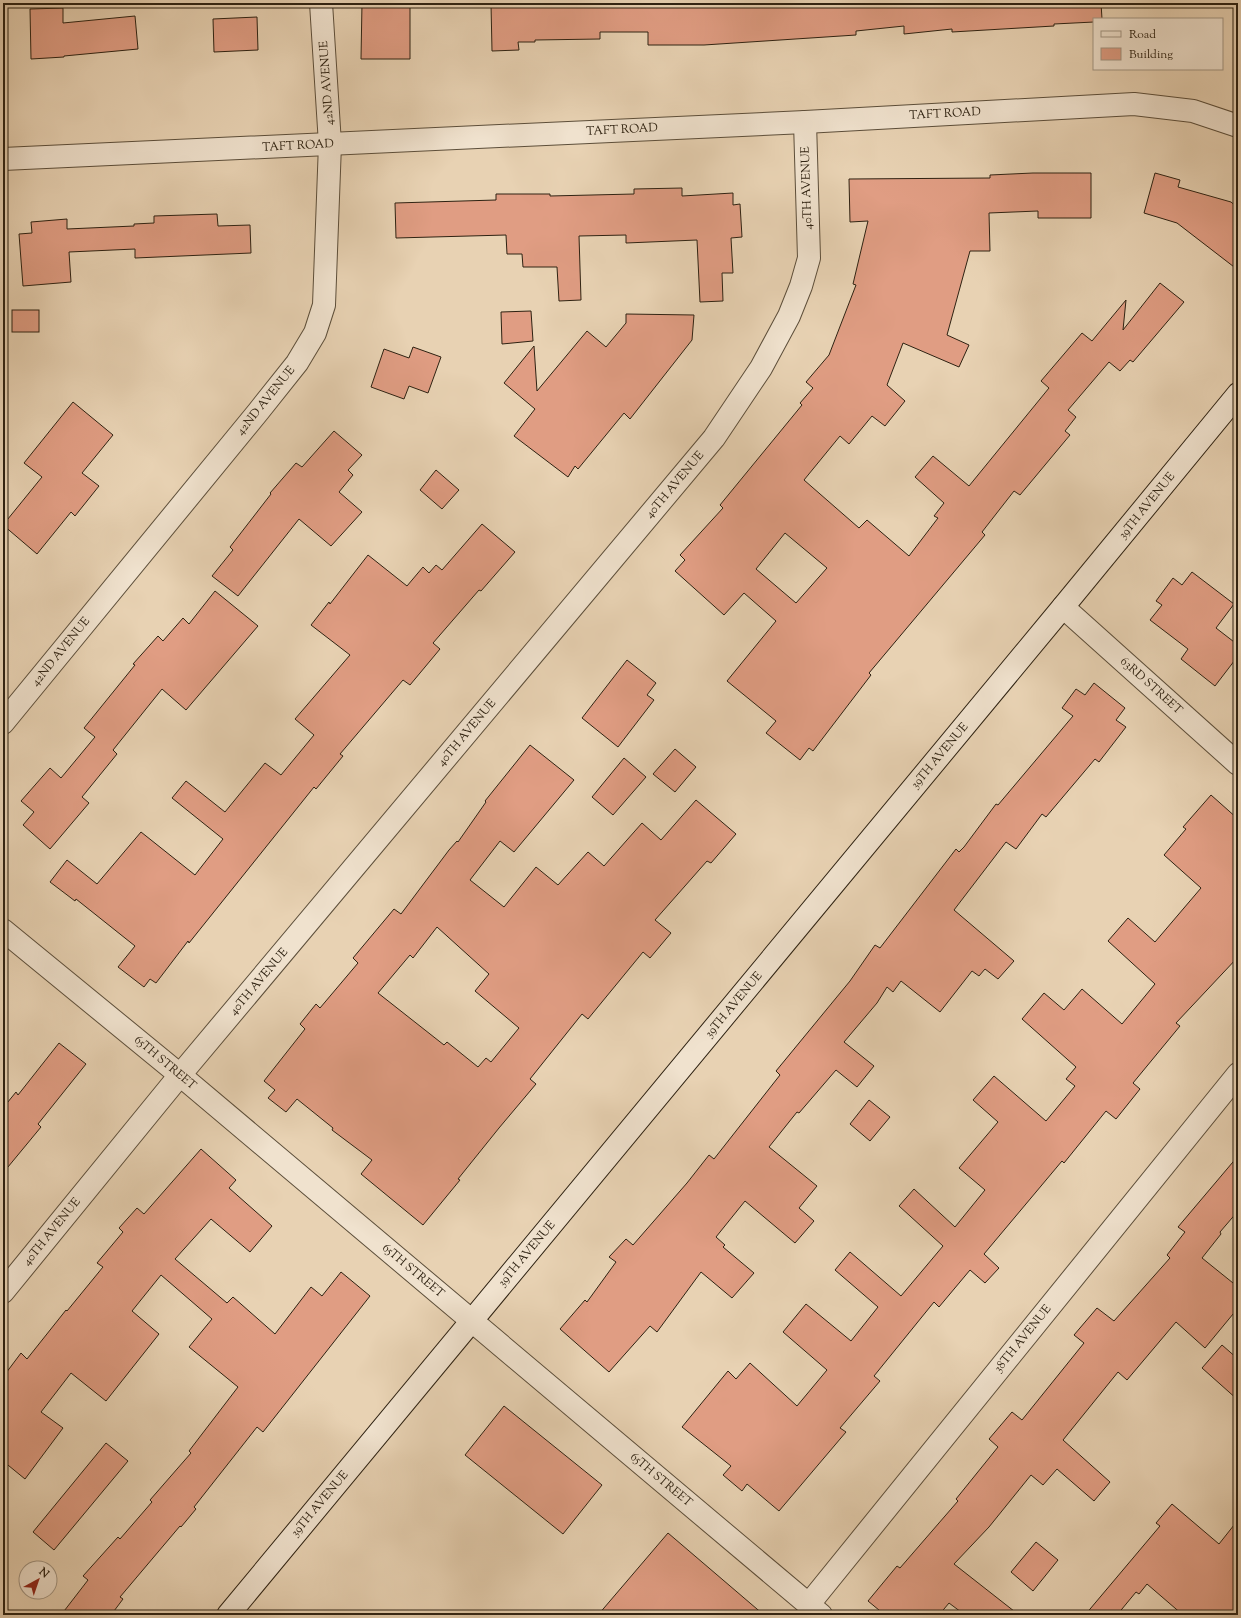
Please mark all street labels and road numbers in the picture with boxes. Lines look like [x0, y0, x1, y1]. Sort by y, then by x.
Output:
street label: 42ND AVENUE [315, 39, 339, 126]
street label: TAFT ROAD [909, 103, 981, 125]
street label: TAFT ROAD [586, 119, 658, 141]
street label: TAFT ROAD [262, 135, 334, 157]
street label: 40TH AVENUE [797, 145, 817, 230]
street label: 42ND AVENUE [232, 362, 300, 440]
street label: 40TH AVENUE [641, 447, 709, 523]
street label: 39TH AVENUE [1114, 468, 1180, 543]
street label: 42ND AVENUE [27, 613, 95, 691]
street label: 63RD STREET [1116, 653, 1187, 719]
street label: 40TH AVENUE [433, 695, 501, 771]
street label: 39TH AVENUE [907, 718, 974, 793]
street label: 40TH AVENUE [225, 944, 293, 1020]
street label: 39TH AVENUE [701, 967, 768, 1042]
street label: 65TH STREET [130, 1031, 201, 1095]
street label: 40TH AVENUE [19, 1193, 86, 1270]
street label: 39TH AVENUE [494, 1216, 561, 1291]
street label: 65TH STREET [378, 1239, 449, 1303]
street label: 38TH AVENUE [990, 1301, 1057, 1377]
street label: 65TH STREET [626, 1448, 697, 1512]
street label: 39TH AVENUE [287, 1466, 354, 1541]

